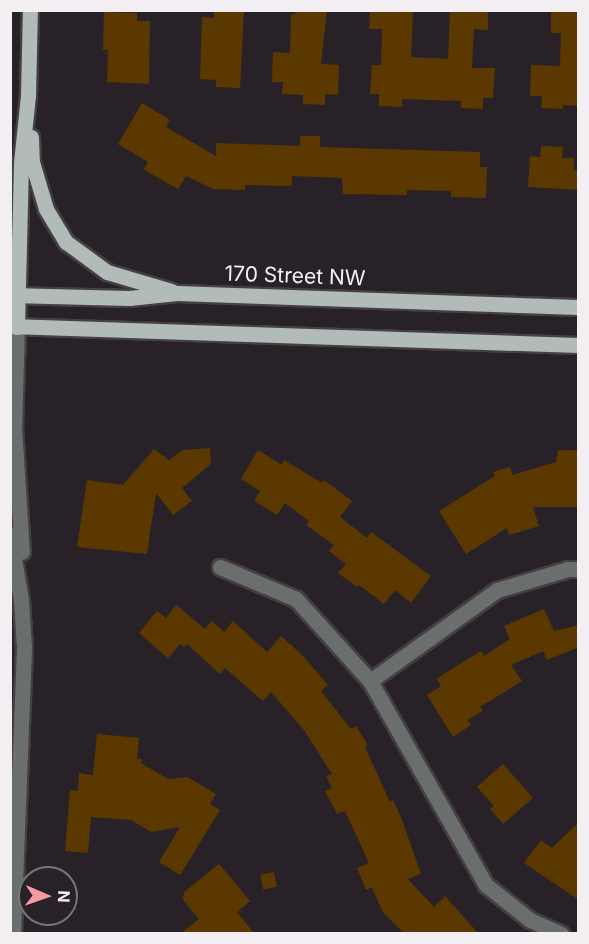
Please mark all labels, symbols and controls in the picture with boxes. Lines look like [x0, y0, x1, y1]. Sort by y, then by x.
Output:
street label: 170 Street NW [224, 261, 366, 291]
north arrow [18, 866, 78, 926]
text: N [54, 890, 74, 903]

